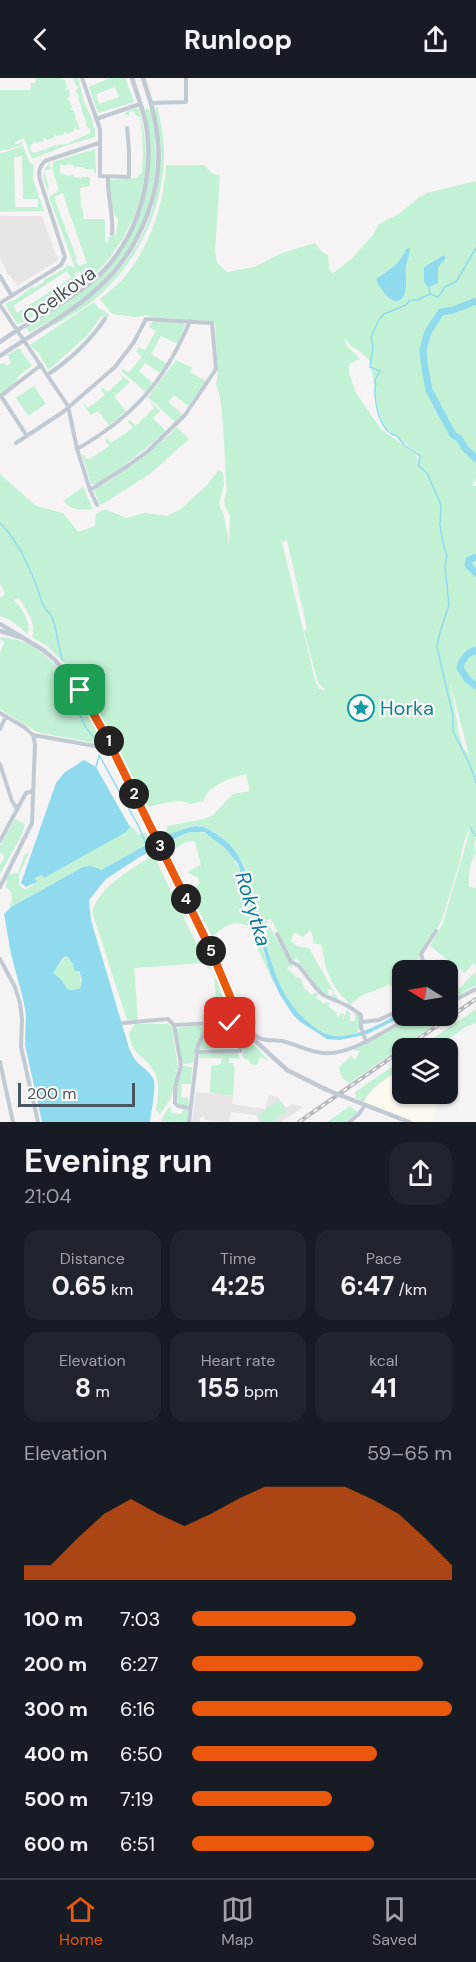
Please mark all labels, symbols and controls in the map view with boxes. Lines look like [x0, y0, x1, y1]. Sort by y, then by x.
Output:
text: Runloop [184, 22, 292, 57]
icon: back [24, 23, 57, 56]
icon: share [419, 23, 452, 56]
street label: Ocelkova [17, 260, 101, 330]
pin [54, 664, 105, 715]
icon: arrive [63, 673, 96, 706]
place icon: Horka [346, 693, 376, 723]
place label: Horka [380, 695, 434, 721]
pin: 1 [94, 726, 124, 756]
text: 1 [106, 730, 112, 751]
pin: 2 [119, 779, 149, 809]
text: 2 [129, 783, 139, 804]
pin: 3 [145, 831, 175, 861]
text: 3 [155, 835, 165, 856]
water label: Rokytka [228, 868, 278, 950]
pin: 4 [171, 884, 201, 914]
text: 4 [181, 888, 191, 909]
pin: 5 [196, 936, 226, 966]
text: 5 [206, 940, 216, 961]
north arrow [392, 960, 458, 1026]
map controls [392, 960, 458, 1104]
pin [204, 997, 255, 1048]
icon: check [213, 1006, 246, 1039]
button: layers [392, 1038, 458, 1104]
scale bar [18, 1080, 135, 1108]
text: 200 m [27, 1083, 76, 1104]
text: Evening run [24, 1139, 212, 1182]
button: share [389, 1142, 452, 1205]
text: 21:04 [24, 1183, 72, 1209]
text: Distance [60, 1248, 125, 1269]
text: Time [220, 1248, 256, 1269]
text: Pace [366, 1248, 402, 1269]
text: 0.65 [51, 1269, 107, 1303]
text: 4:25 [211, 1269, 265, 1303]
text: 6:47 [340, 1269, 394, 1303]
text: km [107, 1279, 133, 1300]
text: /km [394, 1279, 427, 1300]
text: Elevation [59, 1350, 126, 1371]
text: Heart rate [201, 1350, 275, 1371]
text: kcal [369, 1350, 398, 1371]
text: 8 [75, 1371, 91, 1405]
text: 155 [198, 1371, 240, 1405]
text: 41 [370, 1371, 397, 1405]
text: m [91, 1381, 110, 1402]
text: bpm [240, 1381, 278, 1402]
text: Elevation [24, 1440, 107, 1466]
text: 59–65 m [367, 1440, 452, 1466]
text: 100 m [24, 1606, 83, 1632]
text: 7:03 [120, 1606, 160, 1632]
text: 200 m [24, 1651, 87, 1677]
text: 6:27 [120, 1651, 158, 1677]
text: 300 m [24, 1696, 88, 1722]
text: 6:16 [120, 1696, 155, 1722]
text: 400 m [24, 1741, 89, 1767]
text: 6:50 [120, 1741, 162, 1767]
text: 500 m [24, 1786, 88, 1812]
text: 7:19 [120, 1786, 154, 1812]
text: 600 m [24, 1831, 88, 1857]
text: 6:51 [120, 1831, 155, 1857]
tab: Home [59, 1893, 103, 1950]
tab: Map [221, 1893, 254, 1950]
tab: Saved [372, 1893, 417, 1950]

